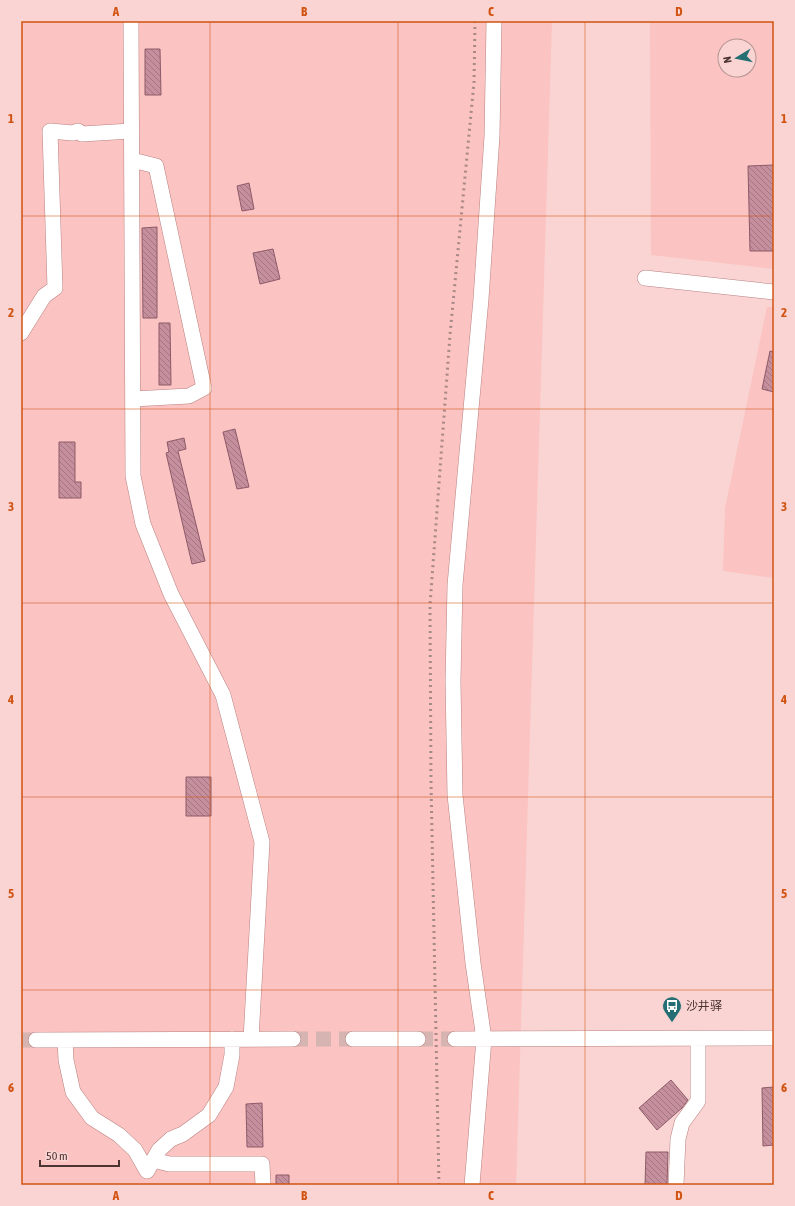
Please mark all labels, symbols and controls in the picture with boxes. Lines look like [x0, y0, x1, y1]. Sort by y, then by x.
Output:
text: A [112, 4, 120, 19]
text: B [301, 4, 308, 19]
text: C [488, 4, 494, 19]
text: D [675, 4, 683, 19]
north arrow [717, 38, 757, 78]
text: N [721, 55, 734, 64]
text: 1 [8, 111, 14, 126]
text: 1 [781, 111, 787, 126]
text: 2 [8, 305, 14, 320]
text: 2 [781, 305, 787, 320]
text: 3 [8, 499, 14, 514]
text: 3 [781, 499, 787, 514]
text: 4 [7, 692, 14, 707]
text: 4 [780, 692, 787, 707]
text: 5 [8, 886, 14, 901]
text: 5 [781, 886, 787, 901]
bus stop icon: 沙井驿 [661, 995, 683, 1023]
place label: 沙井驿 [686, 999, 722, 1013]
text: 6 [8, 1080, 14, 1095]
text: 6 [781, 1080, 787, 1095]
scale bar [40, 1142, 119, 1168]
text: 50 m [46, 1149, 68, 1163]
text: A [112, 1188, 120, 1203]
text: B [301, 1188, 308, 1203]
text: C [488, 1188, 494, 1203]
text: D [675, 1188, 683, 1203]

